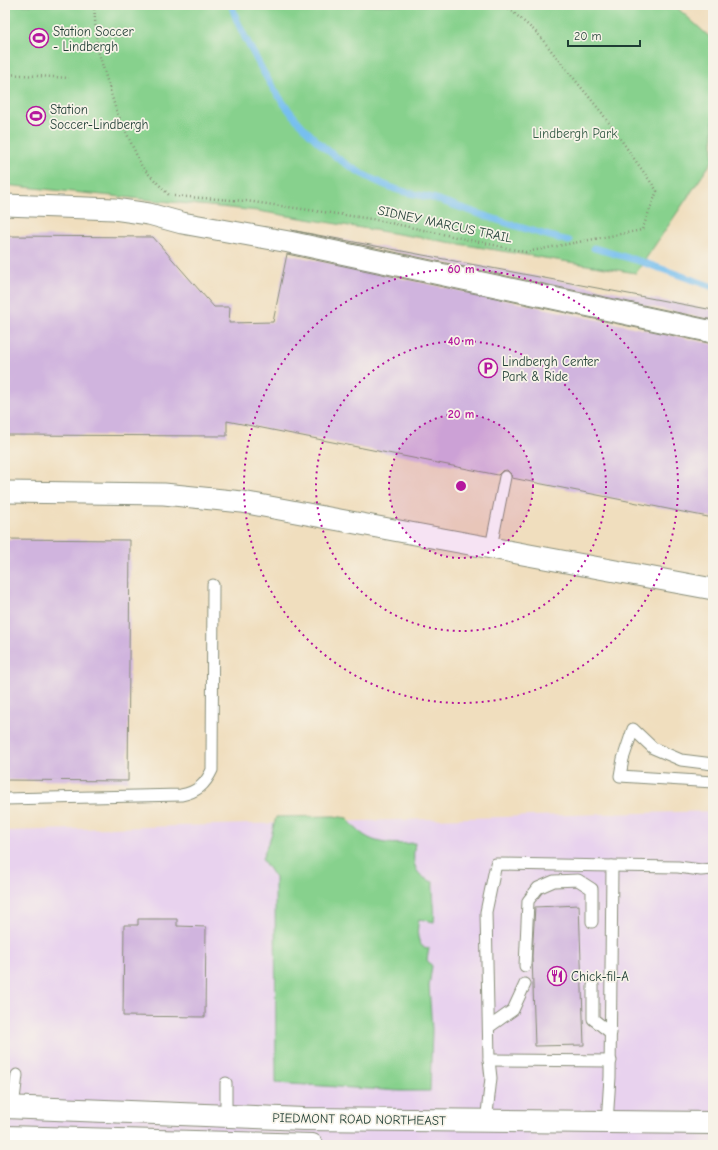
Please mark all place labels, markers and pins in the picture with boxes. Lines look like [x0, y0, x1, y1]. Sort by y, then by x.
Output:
place label: Station Soccer - Lindbergh [53, 24, 134, 54]
sports icon: Station Soccer - Lindbergh [28, 27, 50, 49]
place label: Station Soccer-Lindbergh [50, 102, 149, 132]
sports icon: Station Soccer-Lindbergh [25, 105, 47, 127]
place label: Lindbergh Center Park & Ride [502, 354, 600, 384]
parking icon: Lindbergh Center Park & Ride [477, 357, 499, 379]
centre of rings [454, 479, 468, 493]
restaurant icon: Chick-fil-A [546, 965, 568, 987]
place label: Chick-fil-A [571, 969, 629, 984]

